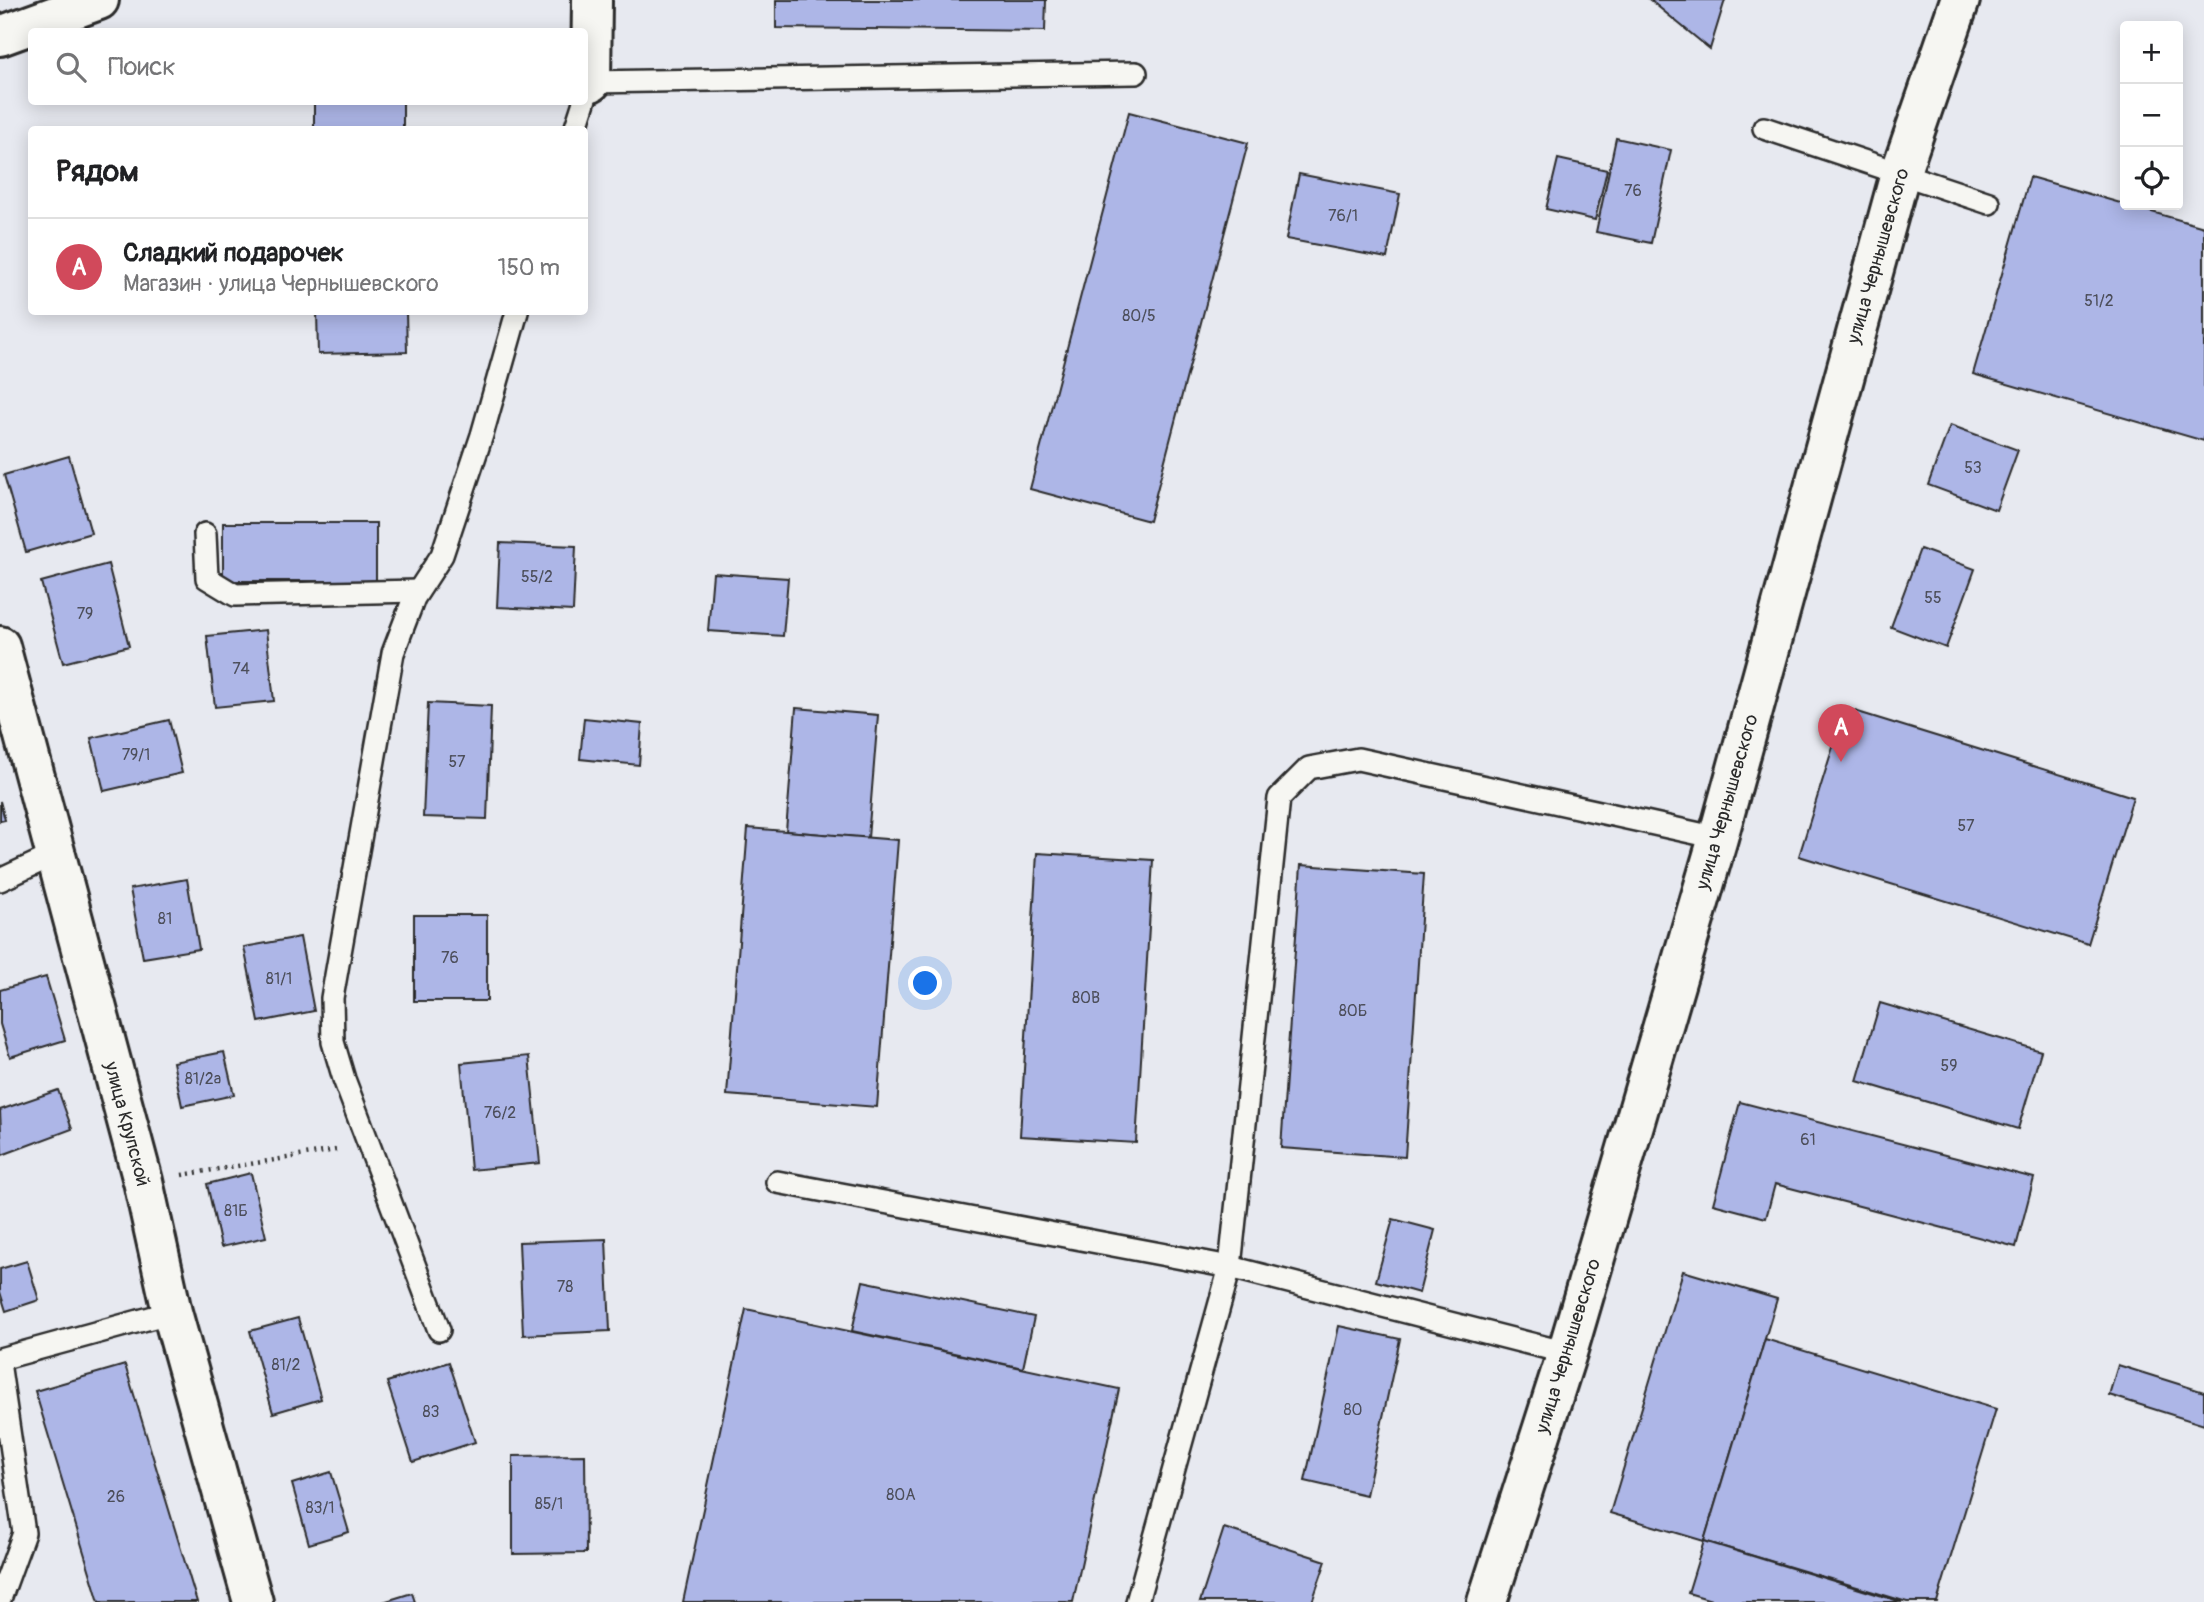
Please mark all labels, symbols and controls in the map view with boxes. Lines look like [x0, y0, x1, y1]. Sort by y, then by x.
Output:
map controls [2120, 21, 2183, 210]
button: + [2120, 21, 2183, 84]
search box [28, 28, 588, 105]
icon: search [52, 48, 90, 86]
text: Поиск [108, 51, 176, 83]
button: − [2120, 84, 2183, 147]
button: locate [2120, 147, 2183, 210]
text: Рядом [56, 153, 139, 190]
street label: улица Чернышевского [1841, 166, 1915, 347]
house number: 76 [1624, 181, 1642, 201]
house number: 76/1 [1328, 206, 1358, 226]
text: Сладкий подарочек [123, 237, 344, 269]
text: A [72, 253, 86, 282]
text: 150 m [497, 253, 560, 282]
text: Магазин · улица Чернышевского [123, 269, 439, 298]
house number: 51/2 [2084, 291, 2114, 311]
house number: 80/5 [1122, 306, 1156, 326]
house number: 53 [1964, 458, 1982, 478]
house number: 55/2 [521, 567, 553, 587]
house number: 55 [1924, 588, 1942, 608]
house number: 79 [77, 604, 93, 624]
house number: 74 [232, 659, 250, 679]
pin: A [1818, 704, 1864, 762]
street label: улица Чернышевского [1690, 712, 1764, 893]
house number: 79/1 [122, 745, 150, 765]
house number: 57 [448, 752, 466, 772]
house number: 57 [1957, 816, 1975, 836]
house number: 81 [158, 909, 172, 929]
house number: 76 [441, 948, 459, 968]
your location [908, 966, 942, 1000]
house number: 81/1 [266, 969, 292, 989]
house number: 80В [1072, 988, 1100, 1008]
house number: 80Б [1339, 1001, 1367, 1021]
house number: 59 [1941, 1056, 1957, 1076]
street label: улица Крупской [99, 1058, 155, 1189]
house number: 81/2а [185, 1069, 221, 1089]
house number: 76/2 [484, 1103, 516, 1123]
house number: 61 [1800, 1130, 1816, 1150]
house number: 81Б [224, 1201, 248, 1221]
street label: улица Чернышевского [1530, 1256, 1606, 1437]
house number: 78 [557, 1277, 573, 1297]
house number: 81/2 [271, 1355, 301, 1375]
house number: 80 [1344, 1400, 1363, 1420]
house number: 83 [423, 1402, 440, 1422]
house number: 80А [886, 1485, 916, 1505]
house number: 26 [107, 1487, 125, 1507]
house number: 85/1 [535, 1494, 563, 1514]
house number: 83/1 [306, 1498, 335, 1518]

